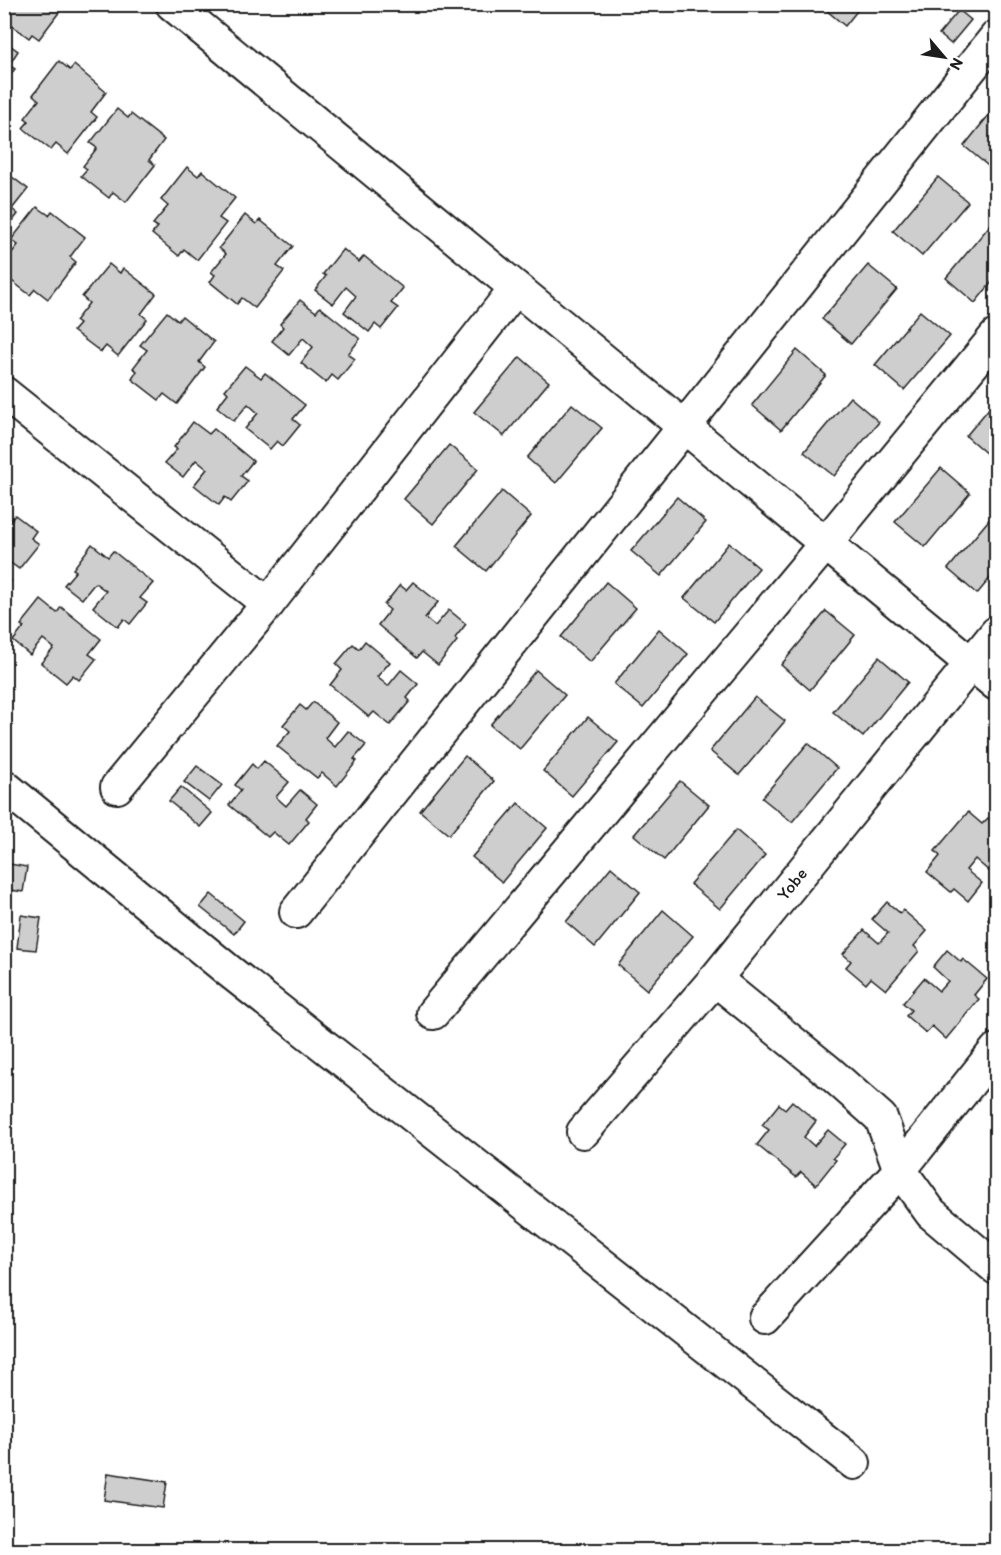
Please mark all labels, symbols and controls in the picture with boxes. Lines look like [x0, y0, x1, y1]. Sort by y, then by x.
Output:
north arrow [914, 27, 974, 87]
text: N [946, 55, 968, 73]
street label: Yobe [772, 863, 812, 905]

